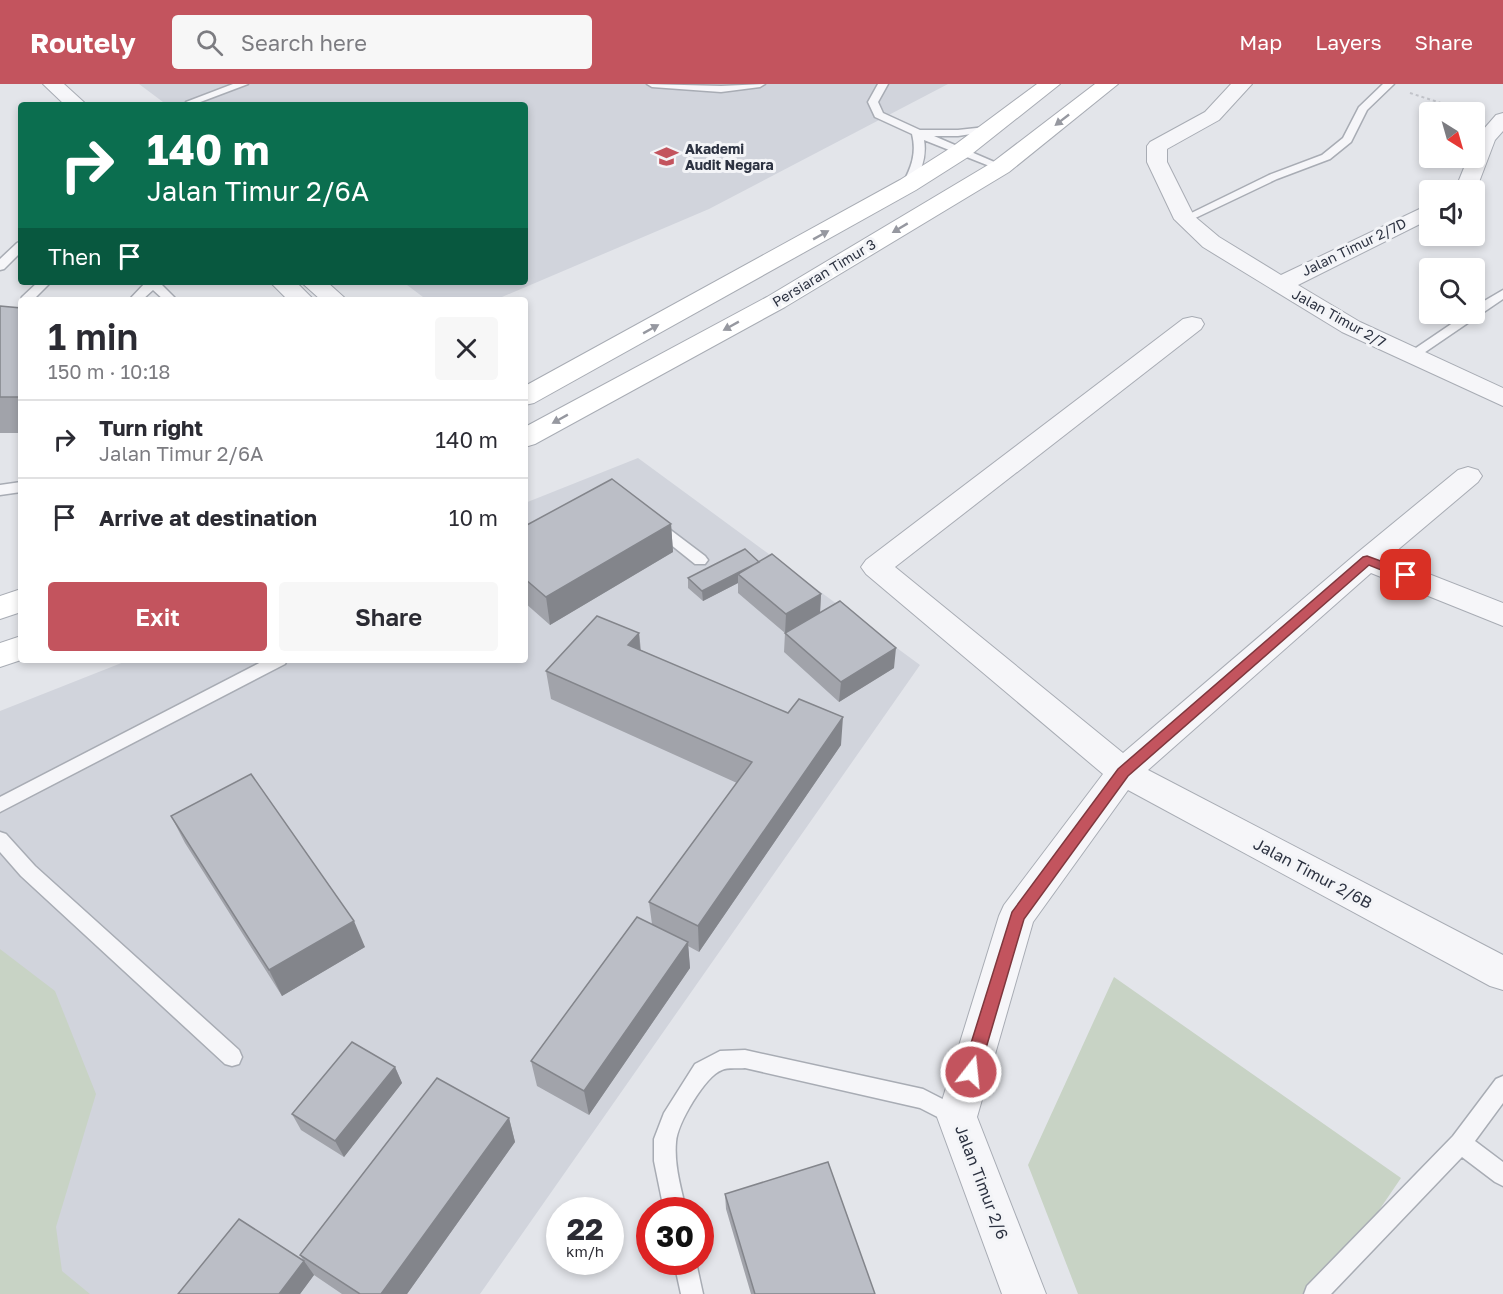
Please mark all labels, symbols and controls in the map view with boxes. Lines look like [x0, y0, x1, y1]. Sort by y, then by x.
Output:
search box [172, 15, 592, 69]
text: Routely [30, 26, 136, 59]
icon: search [193, 26, 226, 59]
text: Search here [241, 29, 367, 56]
text: Map [1239, 29, 1282, 55]
text: Layers [1315, 29, 1382, 55]
text: Share [1415, 29, 1473, 55]
north arrow [1419, 102, 1485, 168]
map controls [1419, 102, 1485, 324]
one-way arrow [1054, 114, 1070, 126]
text: 140 m [147, 124, 269, 174]
icon: right [48, 126, 126, 204]
place label: Akademi Audit Negara [685, 140, 774, 173]
school or university icon: Akademi Audit Negara [654, 144, 680, 170]
text: Jalan Timur 2/6A [147, 175, 369, 207]
button: sound [1419, 180, 1485, 246]
street label: Jalan Timur 2/7D [1299, 214, 1409, 279]
one-way arrow [892, 222, 908, 233]
one-way arrow [813, 230, 830, 240]
street label: Persiaran Timur 3 [769, 235, 878, 310]
icon: arrive [113, 240, 146, 273]
text: Then [48, 243, 101, 270]
button: search [1419, 258, 1485, 324]
street label: Jalan Timur 2/7 [1289, 285, 1389, 350]
text: 1 min [48, 315, 138, 358]
button: close [435, 317, 498, 380]
one-way arrow [723, 321, 740, 331]
one-way arrow [642, 324, 659, 334]
text: 150 m · 10:18 [48, 359, 170, 383]
text: Turn right [99, 414, 203, 441]
one-way arrow [551, 414, 568, 424]
icon: right [48, 423, 81, 456]
text: 140 m [435, 426, 498, 453]
text: Jalan Timur 2/6A [99, 441, 263, 465]
icon: arrive [48, 501, 81, 534]
text: Arrive at destination [99, 504, 317, 531]
text: 10 m [449, 504, 498, 531]
pin [1380, 549, 1431, 600]
icon: arrive [1389, 558, 1422, 591]
button: Exit [48, 582, 267, 651]
button: Share [279, 582, 498, 651]
street label: Jalan Timur 2/6B [1250, 833, 1376, 913]
position arrow [939, 1040, 1003, 1104]
street label: Jalan Timur 2/6 [951, 1122, 1013, 1242]
speed limit sign: 30 [636, 1197, 714, 1275]
text: 22 [567, 1211, 603, 1247]
text: km/h [566, 1242, 604, 1260]

